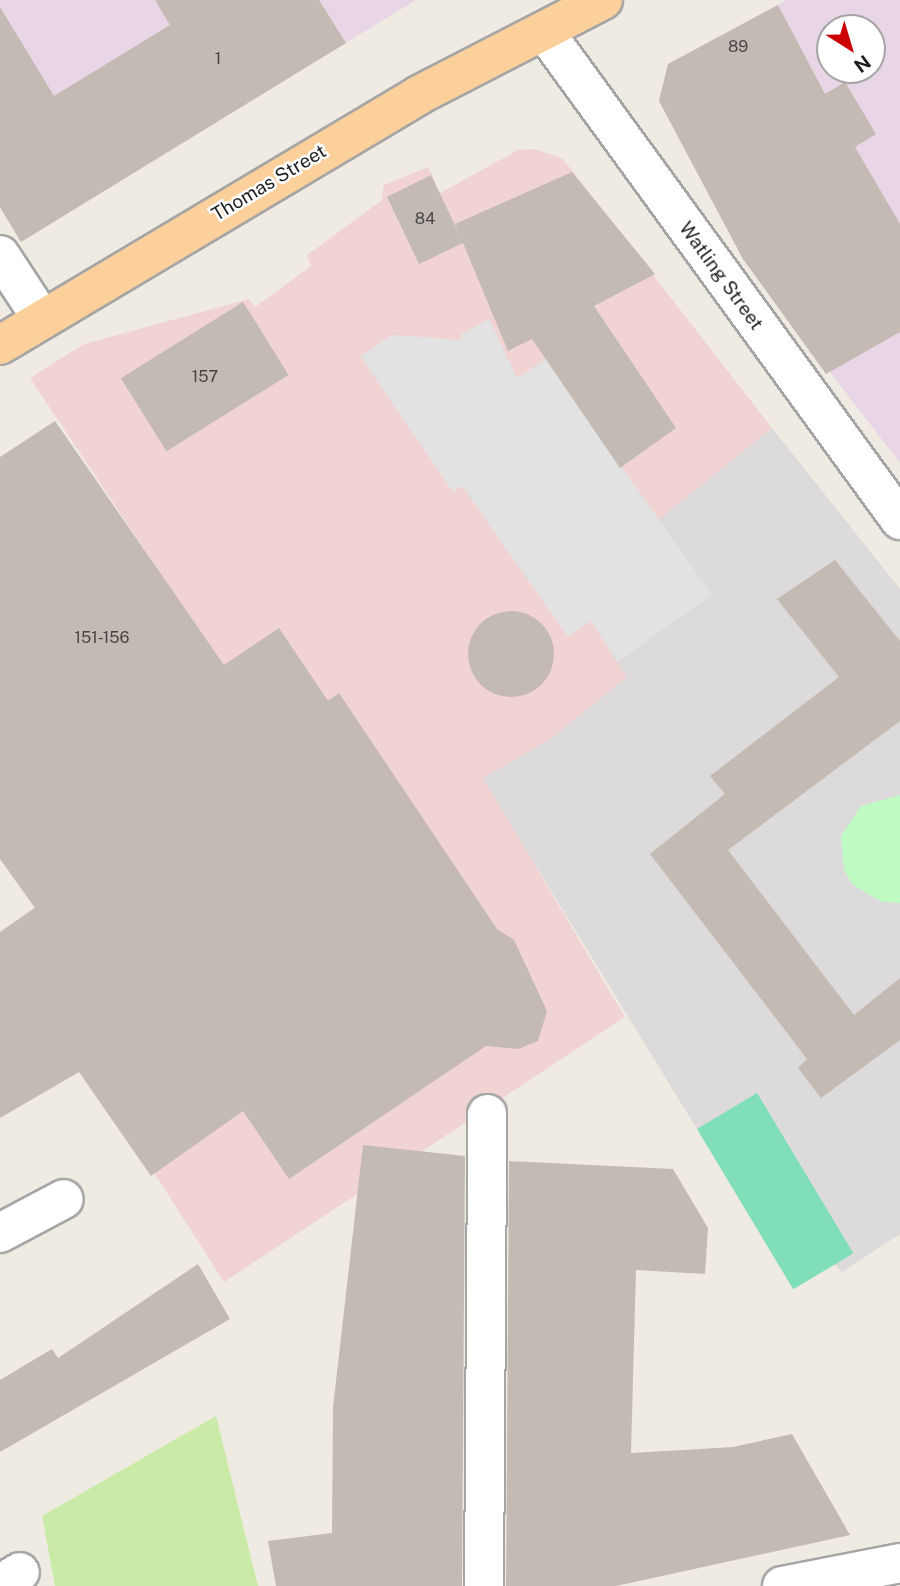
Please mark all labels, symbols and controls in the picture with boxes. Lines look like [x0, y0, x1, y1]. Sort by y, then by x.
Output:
north arrow [816, 14, 886, 84]
house number: 89 [728, 37, 748, 57]
house number: 1 [215, 49, 221, 69]
text: N [850, 51, 875, 77]
street label: Thomas Street [208, 140, 330, 226]
house number: 84 [415, 209, 435, 229]
street label: Watling Street [674, 217, 768, 335]
house number: 157 [192, 367, 218, 387]
house number: 151-156 [75, 628, 129, 648]

